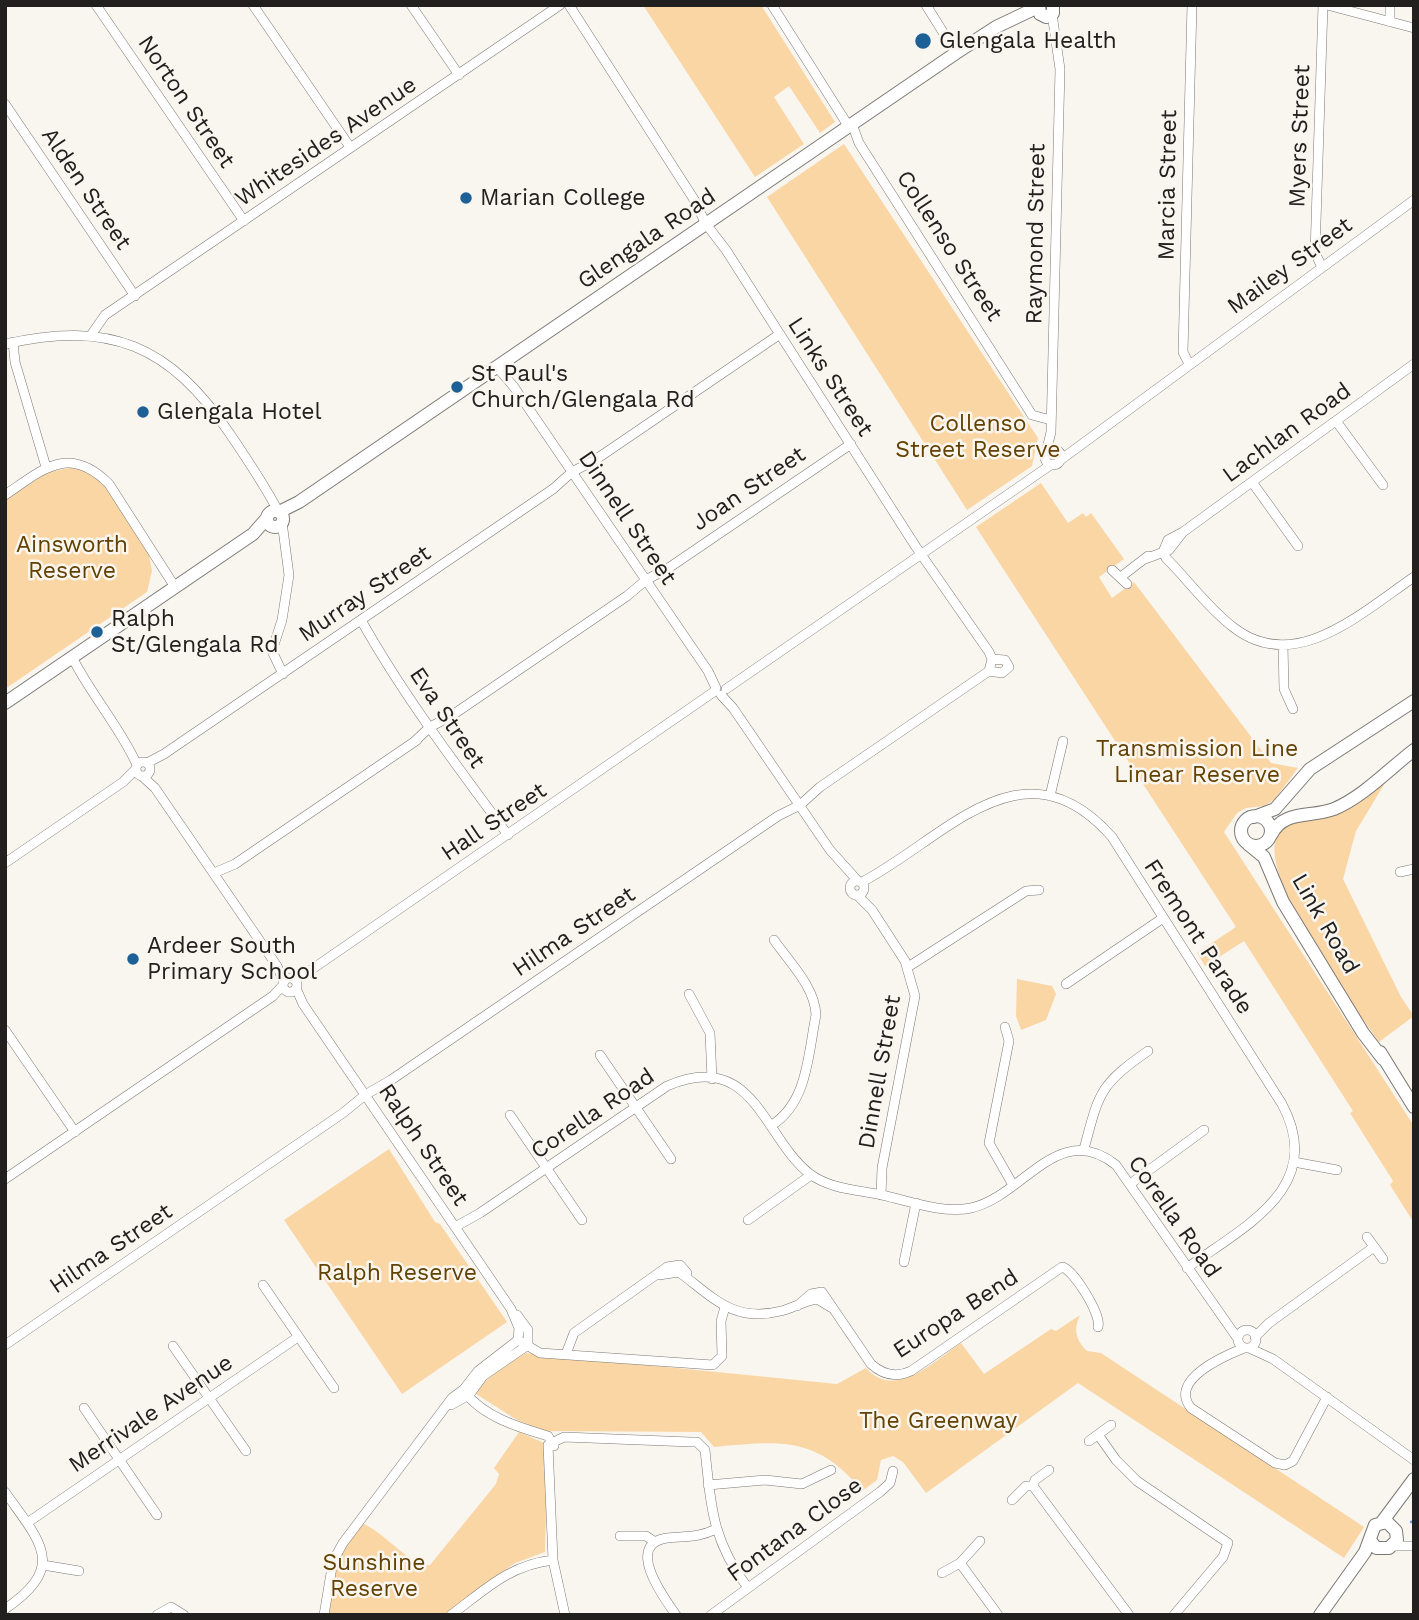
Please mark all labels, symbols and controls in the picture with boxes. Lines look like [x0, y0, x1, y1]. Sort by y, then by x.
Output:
place label: Glengala Health [939, 27, 1117, 55]
street label: Norton Street [132, 30, 240, 174]
marker: Glengala Health [913, 31, 933, 51]
street label: Myers Street [1284, 64, 1316, 208]
street label: Whitesides Avenue [230, 71, 422, 213]
street label: Marcia Street [1153, 109, 1183, 261]
street label: Alden Street [35, 123, 137, 255]
street label: Raymond Street [1021, 143, 1051, 325]
street label: Collenso Street [890, 165, 1008, 327]
street label: Glengala Road [573, 183, 721, 295]
place label: Marian College [480, 184, 646, 212]
marker: Marian College [458, 190, 474, 206]
street label: Mailey Street [1222, 212, 1358, 320]
street label: Links Street [781, 312, 879, 442]
place label: St Paul's Church/Glengala Rd [471, 360, 695, 414]
street label: Lachlan Road [1217, 377, 1357, 489]
marker: St Paul's Church/Glengala Rd [449, 379, 465, 395]
place label: Glengala Hotel [157, 398, 322, 426]
marker: Glengala Hotel [135, 404, 151, 420]
park label: Collenso Street Reserve [895, 410, 1061, 464]
street label: Joan Street [687, 441, 811, 537]
street label: Dinnell Street [572, 446, 682, 590]
park label: Ainsworth Reserve [16, 531, 128, 585]
street label: Murray Street [294, 540, 436, 648]
place label: Ralph St/Glengala Rd [111, 605, 279, 659]
marker: Ralph St/Glengala Rd [89, 624, 105, 640]
street label: Eva Street [403, 662, 491, 774]
park label: Transmission Line Linear Reserve [1096, 735, 1298, 789]
street label: Hall Street [436, 777, 552, 867]
street label: Fremont Parade [1138, 854, 1258, 1020]
street label: Link Road [1285, 869, 1365, 979]
street label: Hilma Street [507, 881, 641, 983]
place label: Ardeer South Primary School [147, 932, 317, 986]
marker: Ardeer South Primary School [125, 951, 141, 967]
street label: Dinnell Street [853, 993, 907, 1151]
street label: Corella Road [526, 1063, 660, 1165]
street label: Ralph Street [372, 1079, 474, 1211]
street label: Corella Road [1122, 1151, 1226, 1283]
street label: Hilma Street [44, 1198, 178, 1300]
park label: Ralph Reserve [317, 1259, 477, 1287]
street label: Europa Bend [888, 1263, 1024, 1365]
street label: Merrivale Avenue [64, 1349, 238, 1479]
park label: The Greenway [859, 1407, 1017, 1435]
street label: Fontana Close [722, 1472, 868, 1588]
park label: Sunshine Reserve [322, 1549, 426, 1603]

